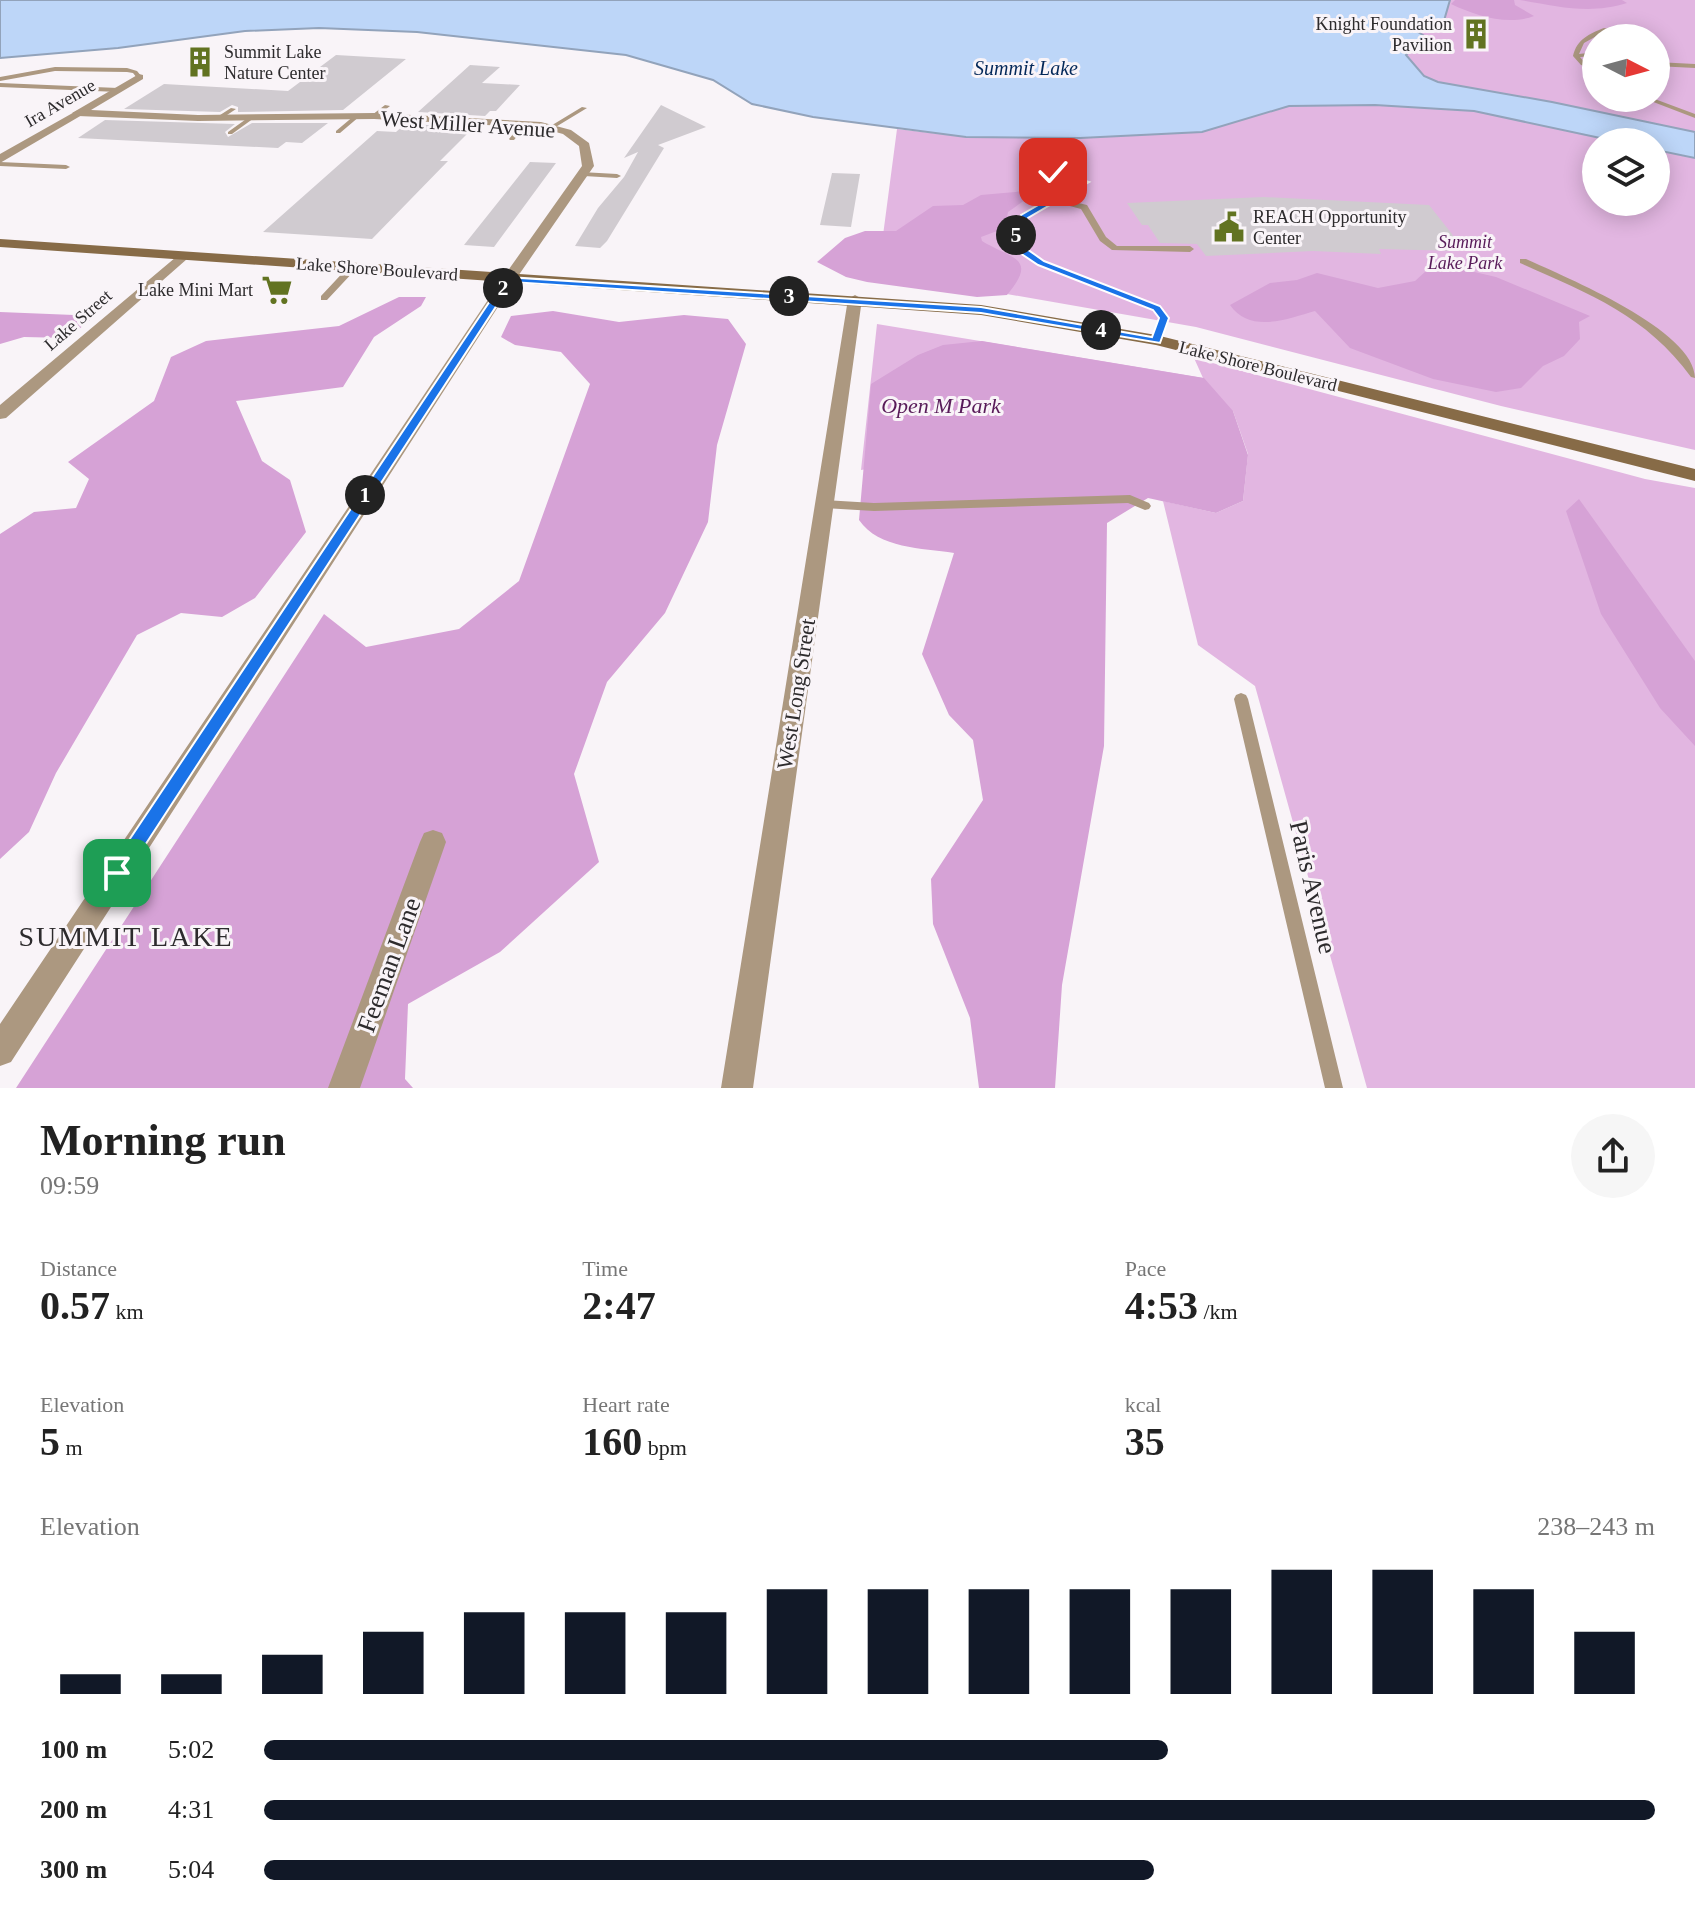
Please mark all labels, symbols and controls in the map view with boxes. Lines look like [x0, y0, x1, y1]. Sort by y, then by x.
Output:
place label: Knight Foundation Pavilion [1315, 14, 1452, 55]
building icon: Knight Foundation Pavilion [1459, 17, 1493, 51]
north arrow [1582, 24, 1670, 112]
map controls [1582, 24, 1670, 216]
place label: Summit Lake Nature Center [224, 42, 325, 83]
building icon: Summit Lake Nature Center [183, 45, 217, 79]
water label: Summit Lake [974, 57, 1078, 79]
street label: Ira Avenue [21, 75, 99, 131]
street label: West Miller Avenue [380, 105, 556, 143]
button: layers [1582, 128, 1670, 216]
pin [1019, 138, 1087, 206]
icon: check [1031, 150, 1075, 194]
place label: REACH Opportunity Center [1253, 207, 1407, 248]
public building icon: REACH Opportunity Center [1212, 210, 1246, 244]
pin: 5 [996, 215, 1036, 255]
text: 5 [1011, 222, 1022, 247]
park label: Summit Lake Park [1427, 232, 1503, 273]
street label: Lake Shore Boulevard [296, 253, 458, 285]
pin: 2 [483, 268, 523, 308]
supermarket icon: Lake Mini Mart [260, 273, 294, 307]
text: 2 [498, 275, 509, 300]
pin: 3 [769, 276, 809, 316]
place label: Lake Mini Mart [138, 280, 253, 300]
text: 3 [784, 283, 795, 308]
street label: Lake Street [40, 285, 116, 355]
pin: 4 [1081, 310, 1121, 350]
text: 4 [1096, 317, 1107, 342]
street label: Lake Shore Boulevard [1177, 337, 1339, 395]
park label: Open M Park [881, 393, 1002, 418]
pin: 1 [345, 475, 385, 515]
text: 1 [360, 482, 371, 507]
street label: West Long Street [772, 617, 820, 771]
street label: Paris Avenue [1284, 817, 1342, 957]
pin [83, 839, 151, 907]
icon: arrive [95, 851, 139, 895]
street label: Feeman Lane [351, 894, 427, 1036]
district label: SUMMIT LAKE [18, 921, 234, 952]
button: share [1571, 1114, 1655, 1198]
text: Morning run [40, 1116, 286, 1165]
text: 09:59 [40, 1171, 99, 1200]
text: Distance [40, 1256, 117, 1281]
text: Time [582, 1256, 628, 1281]
text: Pace [1125, 1256, 1166, 1281]
text: 0.57 [40, 1283, 110, 1328]
text: 2:47 [582, 1283, 656, 1328]
text: 4:53 [1125, 1283, 1198, 1328]
text: km [110, 1299, 144, 1324]
text: /km [1198, 1299, 1238, 1324]
text: Elevation [40, 1392, 124, 1417]
text: Heart rate [582, 1392, 670, 1417]
text: kcal [1125, 1392, 1161, 1417]
text: 5 [40, 1419, 60, 1464]
text: 160 [582, 1419, 642, 1464]
text: 35 [1125, 1419, 1165, 1464]
text: m [60, 1435, 83, 1460]
text: bpm [642, 1435, 687, 1460]
text: Elevation [40, 1512, 140, 1541]
text: 238–243 m [1537, 1512, 1655, 1541]
text: 100 m [40, 1735, 107, 1764]
text: 5:02 [168, 1735, 214, 1764]
text: 200 m [40, 1795, 107, 1824]
text: 4:31 [168, 1795, 214, 1824]
text: 300 m [40, 1855, 107, 1884]
text: 5:04 [168, 1855, 214, 1884]

